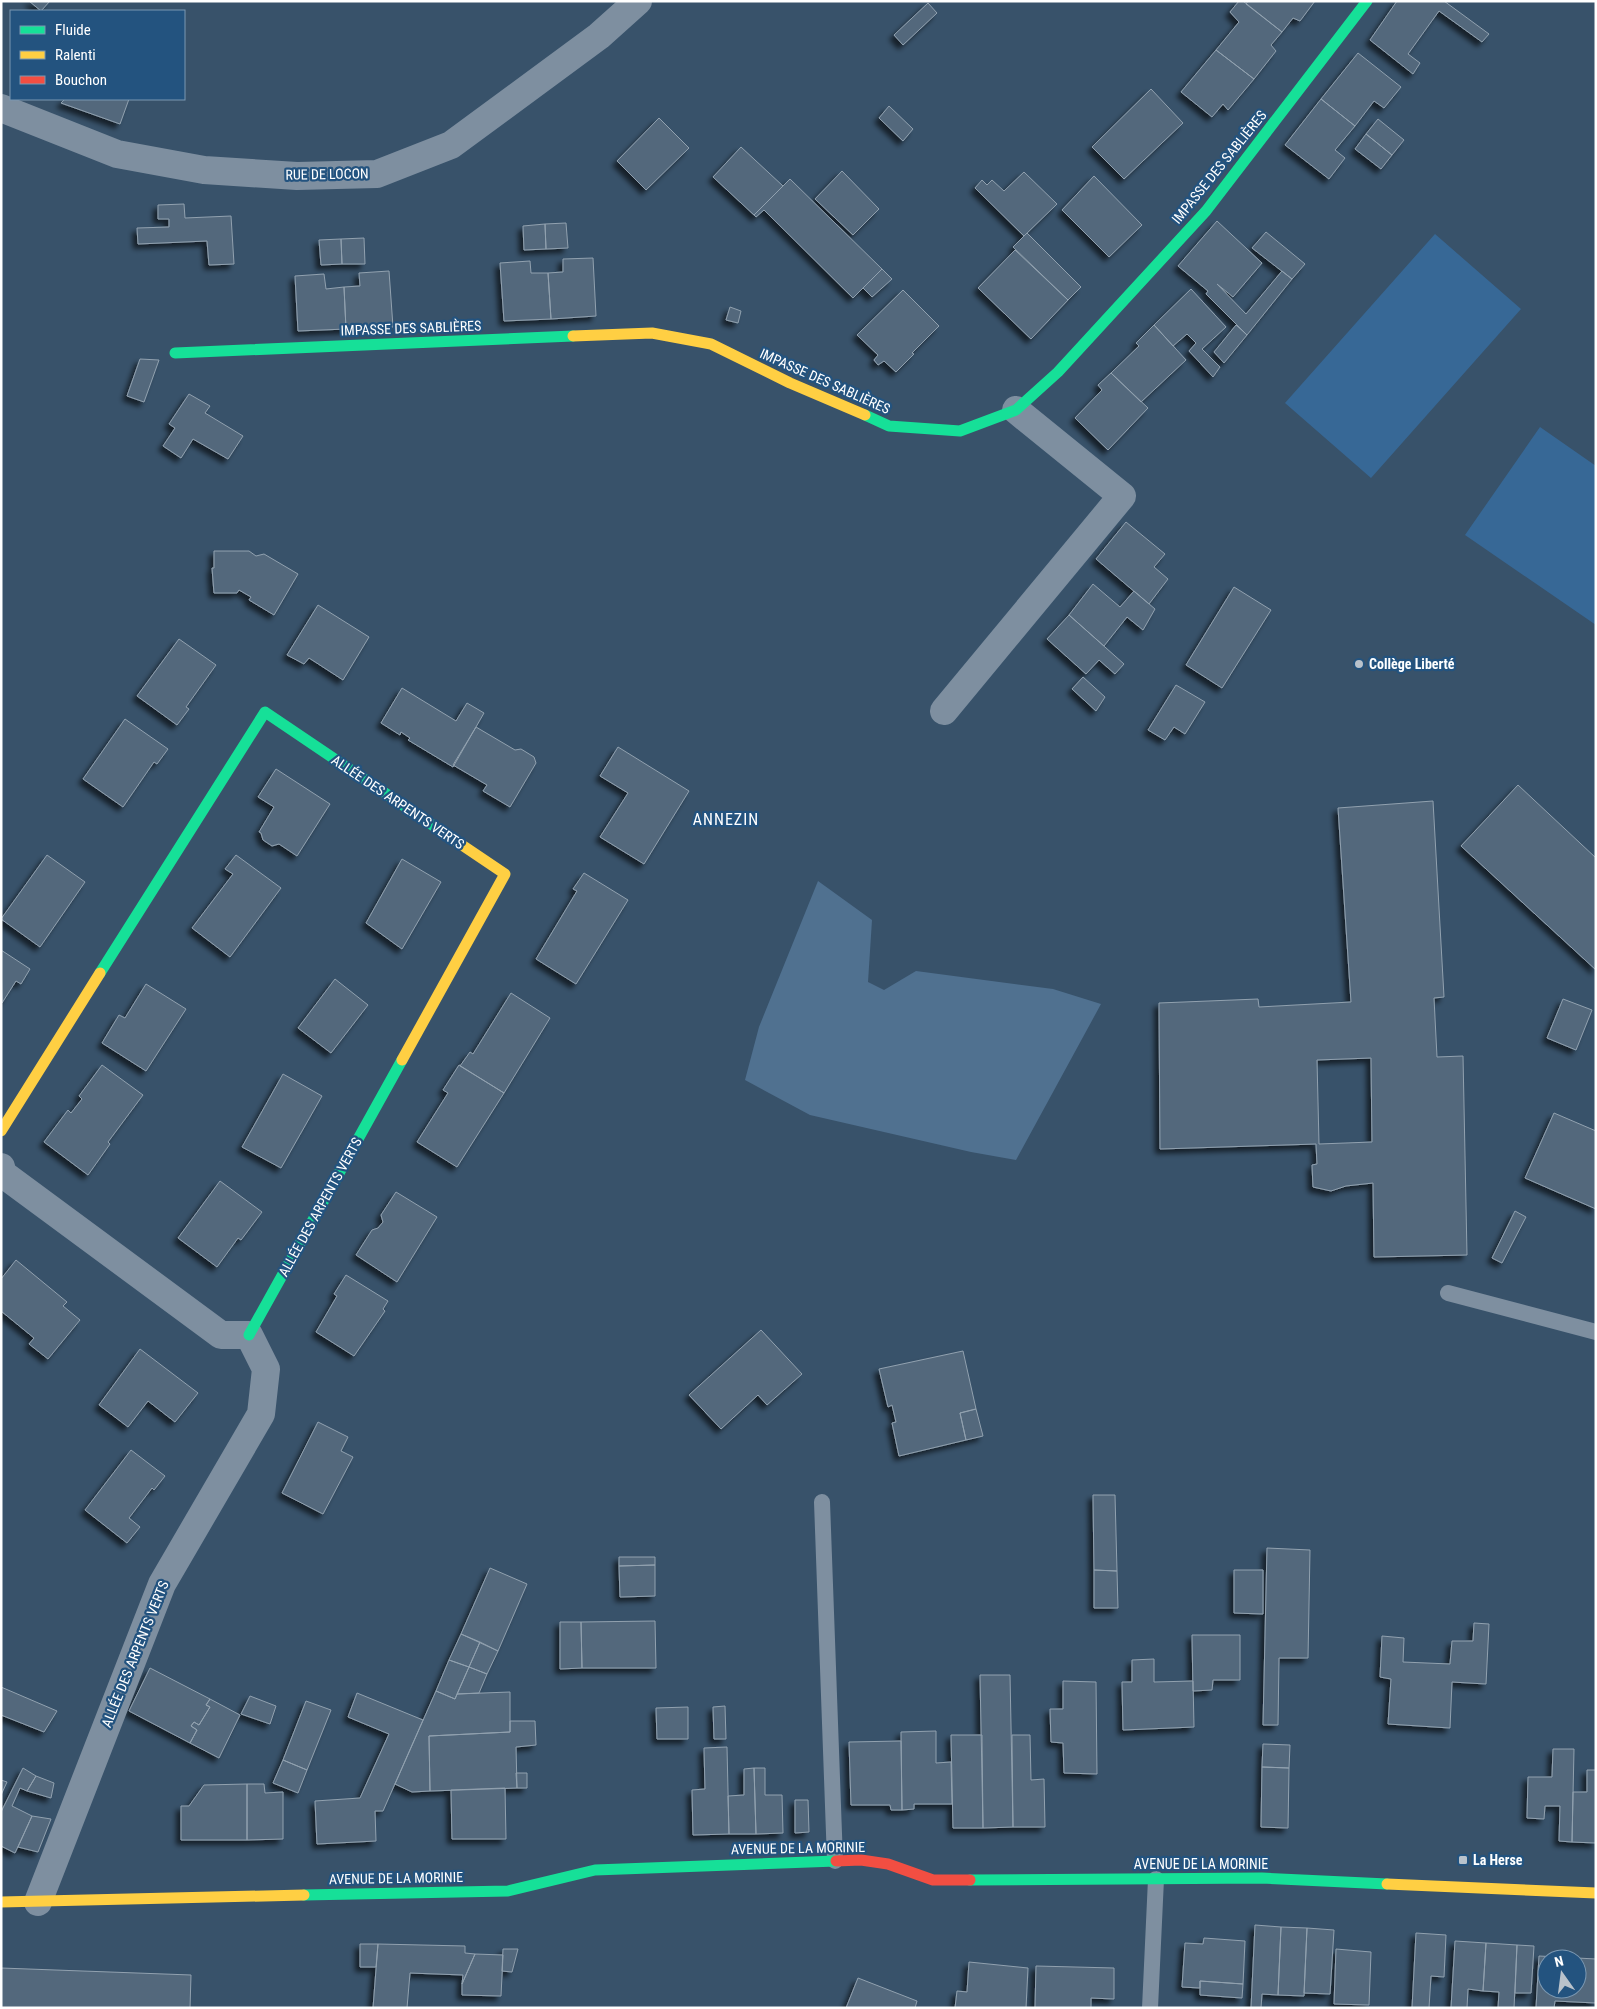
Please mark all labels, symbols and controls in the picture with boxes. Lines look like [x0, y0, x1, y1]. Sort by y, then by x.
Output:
legend [10, 10, 185, 100]
text: Fluide [55, 21, 91, 39]
text: Ralenti [55, 46, 96, 64]
text: Bouchon [55, 71, 107, 89]
street label: IMPASSE DES SABLIÈRES [1168, 107, 1270, 227]
street label: RUE DE LOCON [285, 165, 369, 183]
street label: IMPASSE DES SABLIÈRES [340, 317, 482, 338]
street label: IMPASSE DES SABLIÈRES [757, 344, 893, 417]
place label: Collège Liberté [1369, 656, 1455, 672]
marker: Collège Liberté [1353, 658, 1365, 670]
street label: ALLÉE DES ARPENTS VERTS [329, 751, 468, 852]
district label: ANNEZIN [693, 810, 759, 829]
street label: ALLÉE DES ARPENTS VERTS [274, 1134, 365, 1279]
street label: ALLÉE DES ARPENTS VERTS [97, 1578, 172, 1730]
street label: AVENUE DE LA MORINIE [731, 1839, 865, 1857]
place label: La Herse [1473, 1852, 1523, 1868]
marker: La Herse [1457, 1854, 1469, 1866]
street label: AVENUE DE LA MORINIE [1134, 1856, 1268, 1872]
street label: AVENUE DE LA MORINIE [329, 1869, 463, 1887]
north arrow [1537, 1949, 1587, 1999]
text: N [1553, 1953, 1565, 1970]

